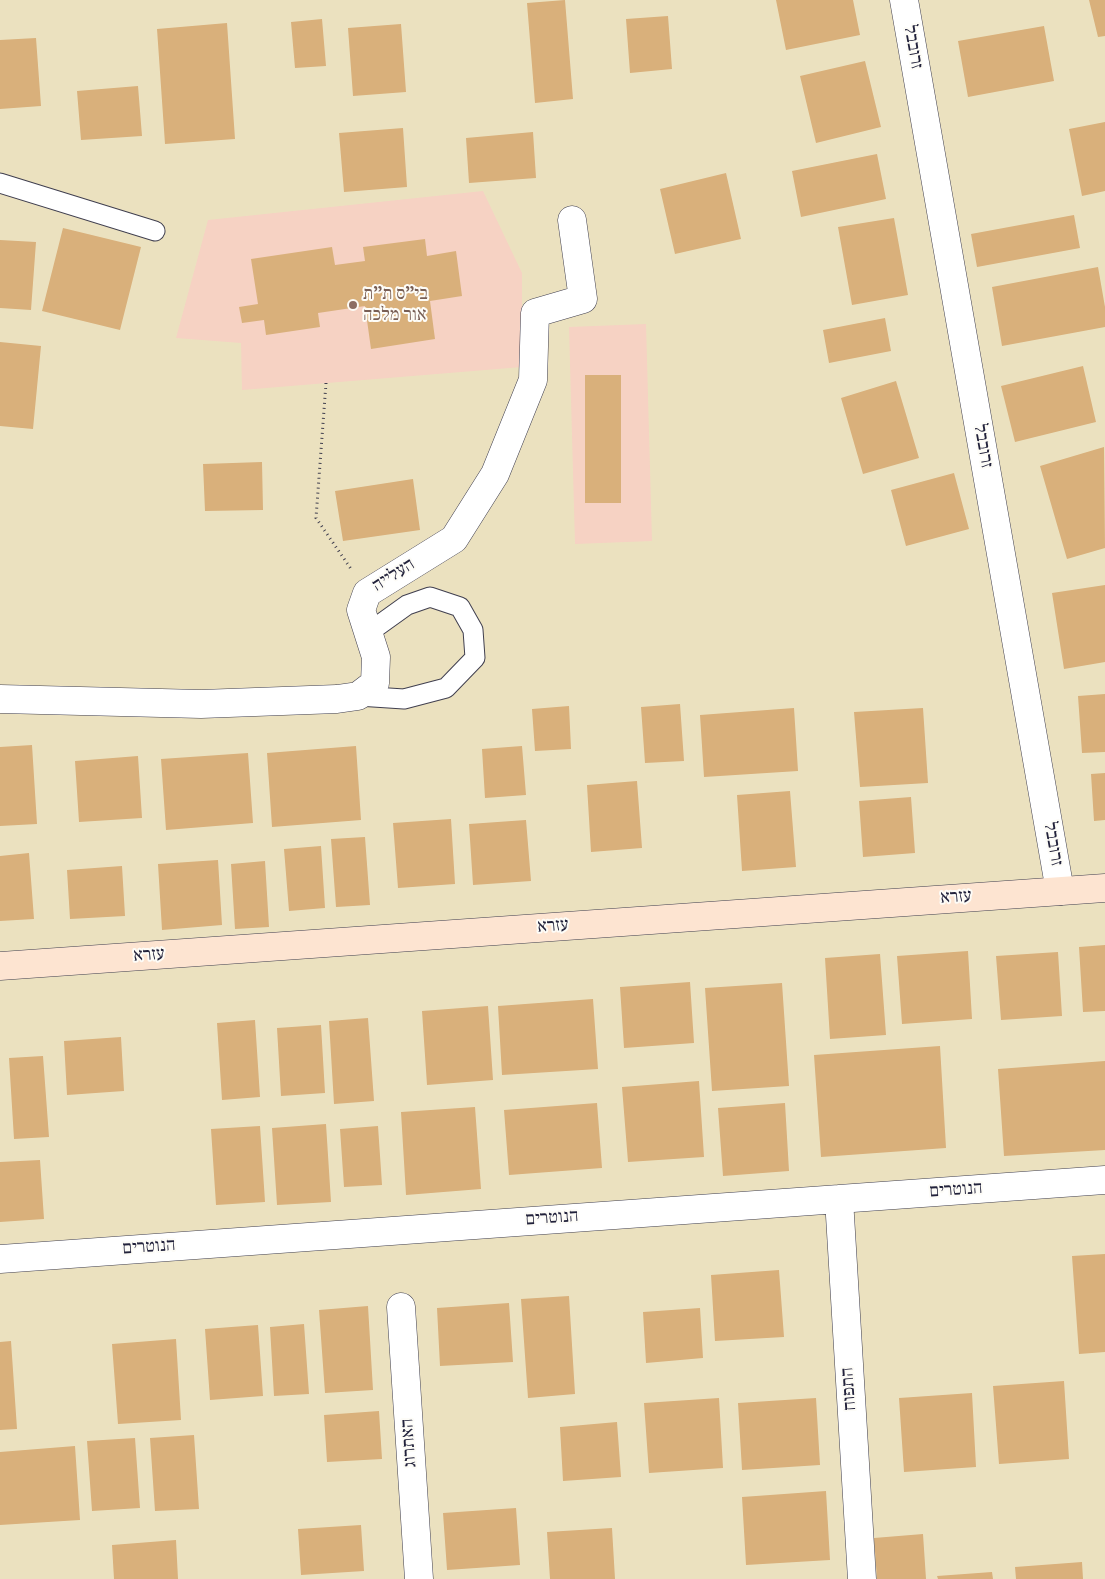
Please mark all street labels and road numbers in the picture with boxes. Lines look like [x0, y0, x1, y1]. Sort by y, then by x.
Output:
street label: זרובבל [898, 23, 926, 71]
street label: זרובבל [968, 422, 996, 470]
street label: העלייה [369, 555, 419, 597]
street label: זרובבל [1038, 820, 1066, 868]
street label: עזרא [940, 886, 972, 910]
street label: עזרא [537, 915, 569, 939]
street label: עזרא [133, 944, 165, 968]
street label: הנוטרים [929, 1178, 983, 1204]
street label: הנוטרים [525, 1206, 579, 1232]
street label: הנוטרים [122, 1235, 176, 1261]
street label: התפוח [838, 1367, 862, 1411]
street label: האתרוג [398, 1418, 422, 1468]

